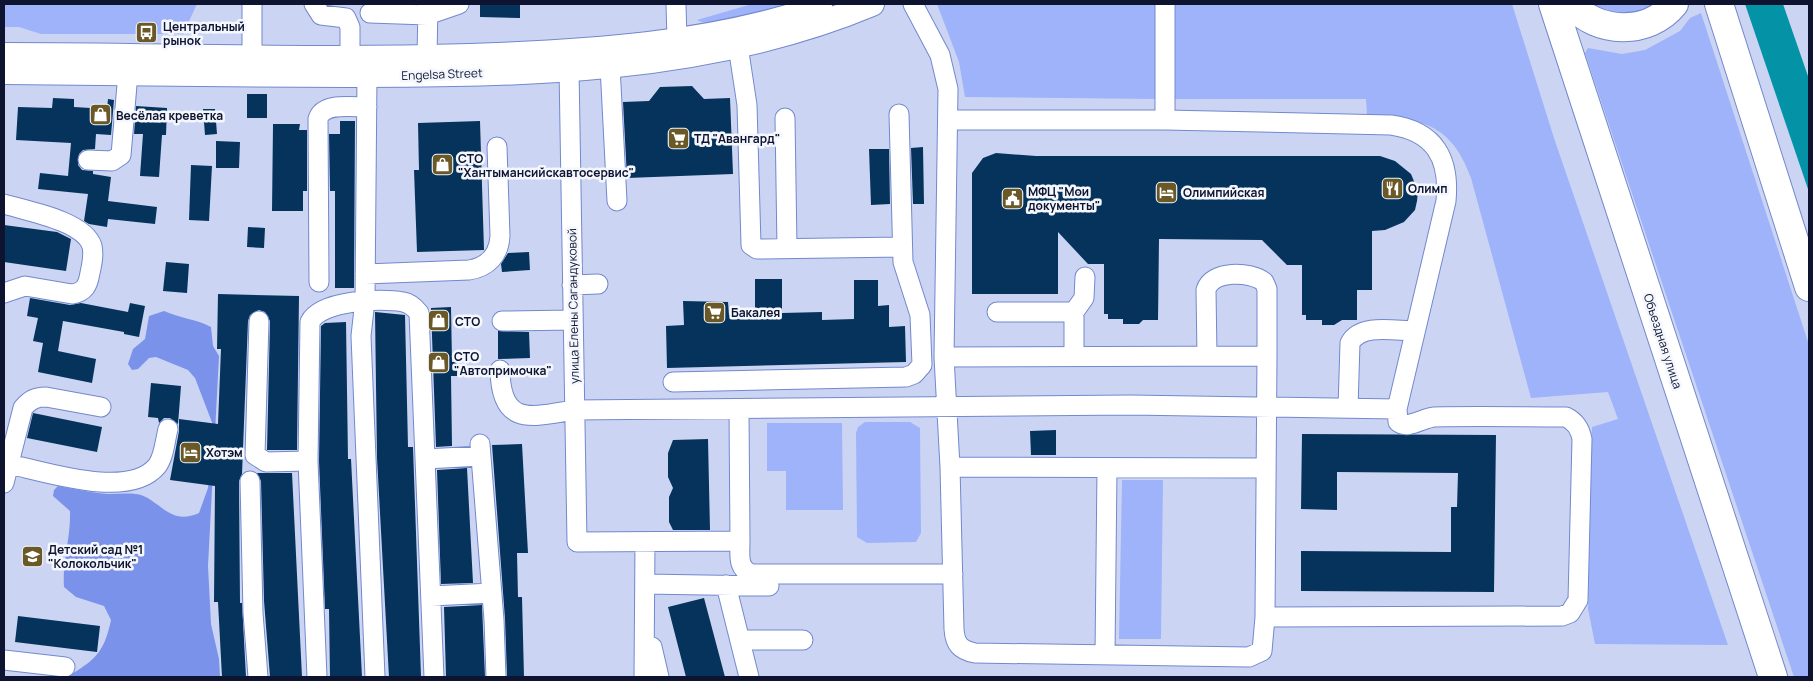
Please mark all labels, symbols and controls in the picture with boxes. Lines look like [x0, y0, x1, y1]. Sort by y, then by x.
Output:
place label: Центральный рынок [163, 18, 245, 49]
bus stop icon: Центральный рынок [135, 21, 159, 45]
street label: Engelsa Street [401, 64, 483, 84]
shop icon: Весёлая креветка [88, 103, 112, 127]
place label: Весёлая креветка [116, 107, 223, 124]
supermarket icon: ТД "Авангард" [666, 126, 690, 150]
place label: ТД "Авангард" [694, 130, 780, 147]
place label: СТО "Хантымансийскавтосервис" [458, 150, 634, 181]
shop icon: СТО "Хантымансийскавтосервис" [430, 153, 454, 177]
restaurant icon: Олимп [1380, 176, 1404, 200]
hotel icon: Олимпийская [1155, 180, 1179, 204]
place label: Олимп [1408, 180, 1448, 197]
place label: МФЦ "Мои документы" [1028, 183, 1100, 214]
place label: Олимпийская [1183, 184, 1264, 201]
public building icon: МФЦ "Мои документы" [1000, 186, 1024, 210]
street label: улица Елены Сагандуковой [563, 228, 583, 384]
street label: Объездная улица [1640, 291, 1686, 391]
supermarket icon: Бакалея [703, 300, 727, 324]
place label: Бакалея [731, 304, 780, 321]
shop icon: СТО [427, 309, 451, 333]
place label: СТО [455, 313, 480, 330]
place label: СТО "Автопримочка" [454, 348, 552, 379]
shop icon: СТО "Автопримочка" [426, 351, 450, 375]
hotel icon: Хотэм [178, 440, 202, 464]
place label: Хотэм [206, 444, 243, 461]
place label: Детский сад №1 "Колокольчик" [48, 541, 143, 572]
school or university icon: Детский сад №1 "Колокольчик" [20, 544, 44, 568]

